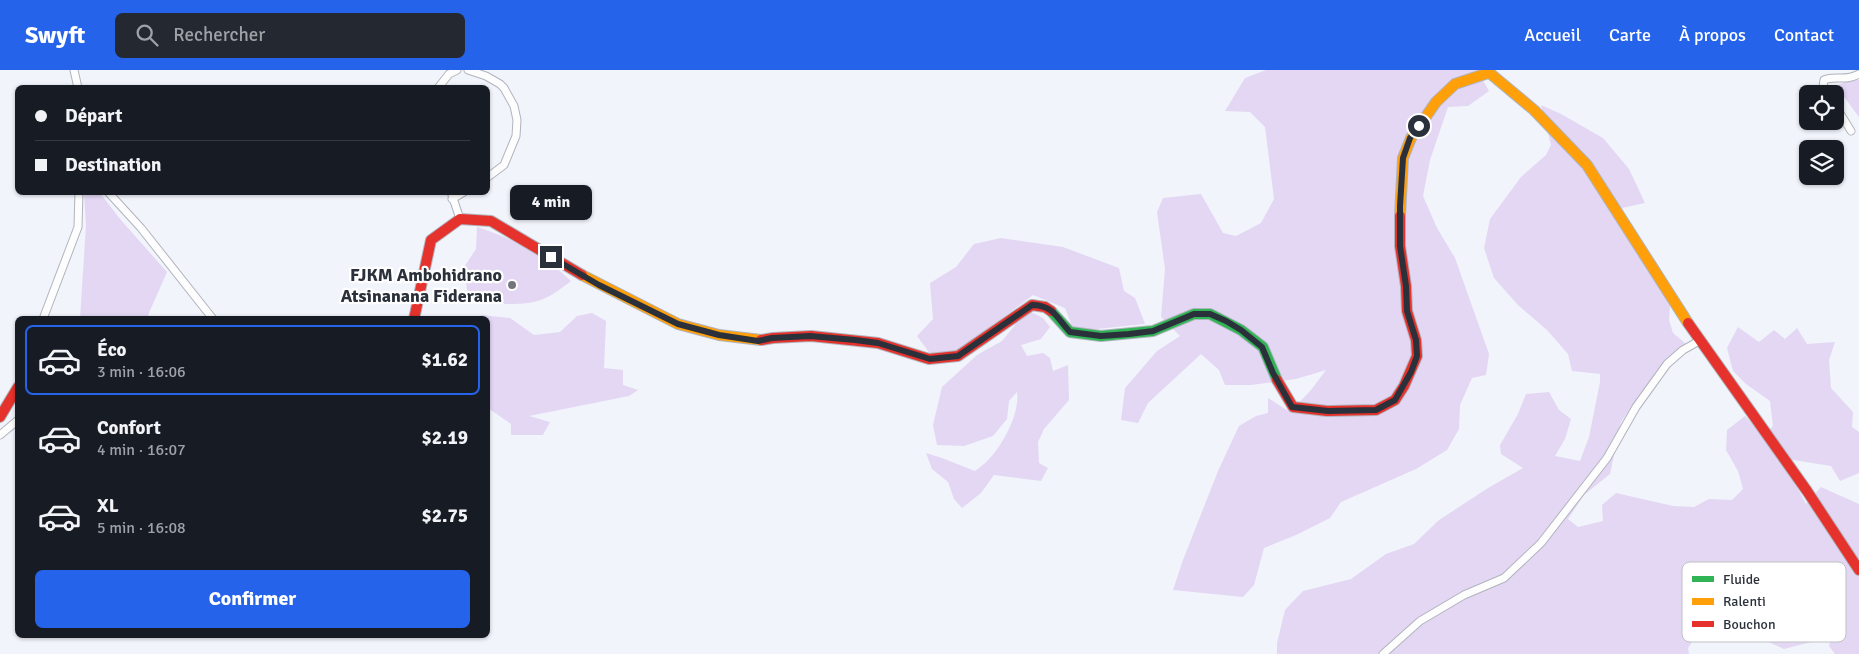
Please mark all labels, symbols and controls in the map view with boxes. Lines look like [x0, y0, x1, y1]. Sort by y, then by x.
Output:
search box [115, 13, 465, 58]
text: Swyft [25, 20, 85, 50]
icon: search [133, 21, 161, 49]
text: Rechercher [173, 23, 265, 47]
text: Accueil [1524, 24, 1581, 46]
text: Carte [1609, 24, 1651, 46]
text: À propos [1679, 24, 1746, 46]
text: Contact [1774, 24, 1834, 46]
map controls [1799, 85, 1844, 185]
button: locate [1799, 85, 1844, 130]
text: Départ [65, 104, 122, 128]
route start [1408, 115, 1430, 137]
button: layers [1799, 140, 1844, 185]
text: Destination [65, 153, 161, 177]
callout: 4 min [510, 184, 592, 220]
text: 4 min [532, 192, 570, 212]
route end [540, 246, 562, 268]
place label: FJKM Ambohidrano Atsinanana Fiderana [341, 264, 502, 307]
marker: FJKM Ambohidrano Atsinanana Fiderana [506, 279, 518, 291]
icon: car [37, 338, 82, 383]
text: Éco [97, 338, 127, 362]
text: $1.62 [422, 348, 468, 372]
text: 3 min · 16:06 [97, 362, 186, 382]
icon: car [37, 416, 82, 461]
text: Confort [97, 416, 161, 440]
text: $2.19 [422, 426, 468, 450]
text: 4 min · 16:07 [97, 440, 186, 460]
icon: car [37, 494, 82, 539]
text: XL [97, 494, 119, 518]
text: $2.75 [422, 504, 468, 528]
text: 5 min · 16:08 [97, 518, 186, 538]
legend [1682, 562, 1846, 642]
button: Confirmer [35, 570, 470, 628]
text: Fluide [1723, 571, 1760, 588]
text: Ralenti [1723, 593, 1766, 610]
text: Bouchon [1723, 616, 1776, 633]

